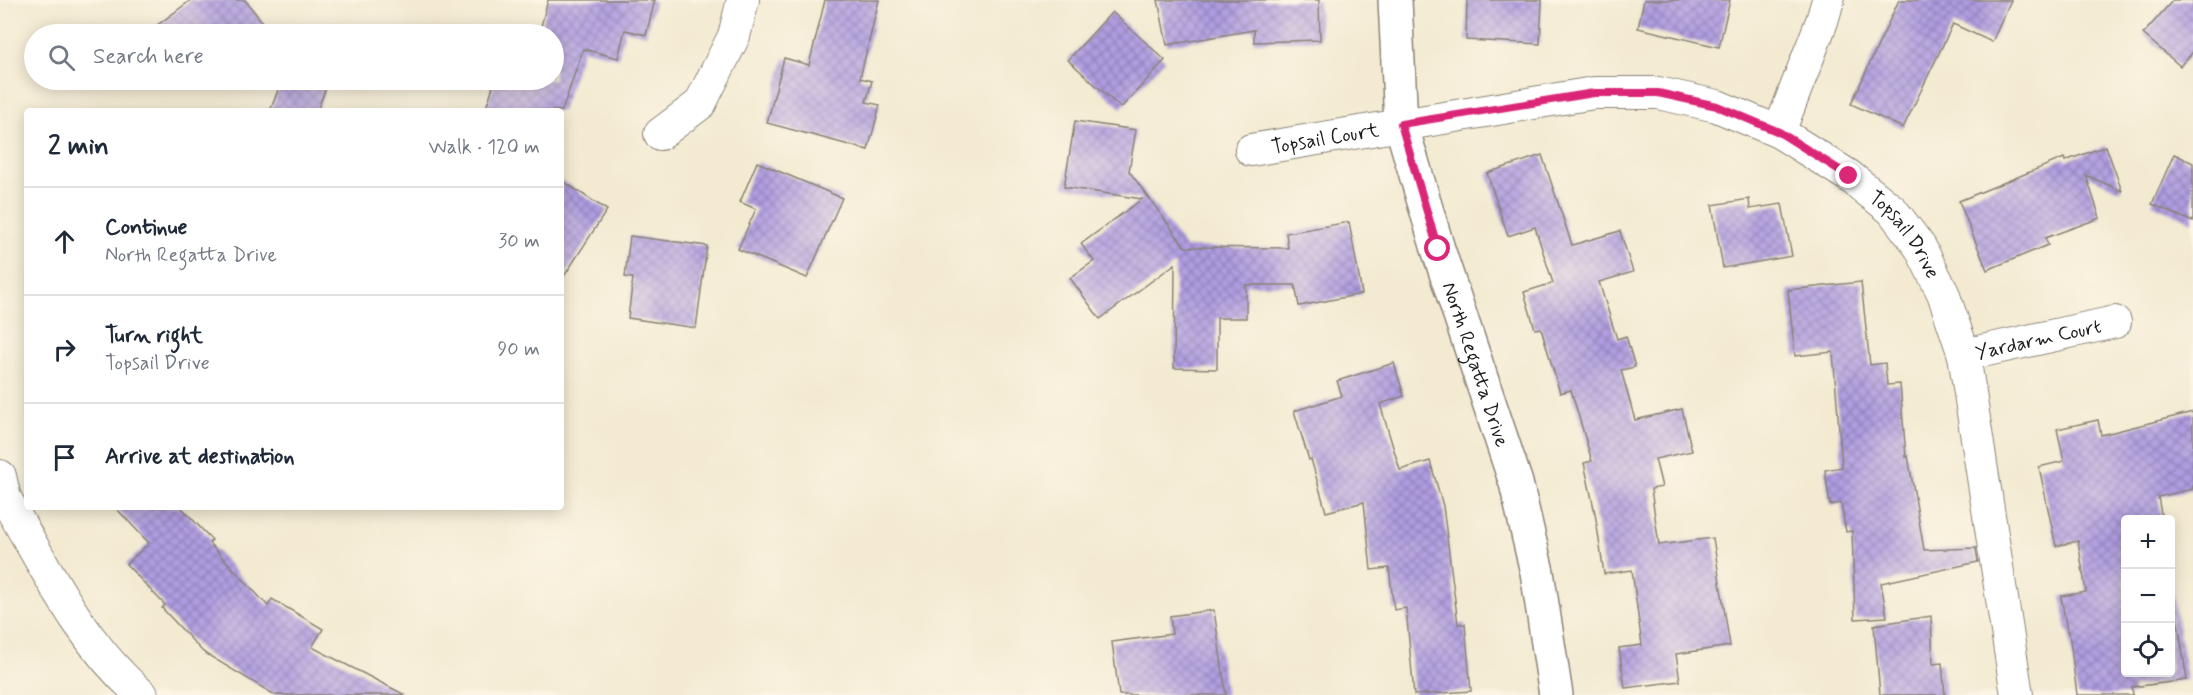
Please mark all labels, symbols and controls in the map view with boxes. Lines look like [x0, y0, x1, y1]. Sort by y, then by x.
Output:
search box [24, 24, 564, 90]
icon: search [45, 41, 78, 74]
text: Search here [93, 43, 204, 71]
street label: Topsail Court [1270, 117, 1381, 161]
text: 2 min [48, 130, 109, 164]
text: Walk · 120 m [429, 134, 540, 161]
route end [1835, 162, 1861, 188]
street label: Topsail Drive [1863, 185, 1946, 283]
text: Continue [105, 214, 187, 242]
icon: ahead [48, 225, 81, 258]
text: 30 m [498, 228, 540, 255]
route start [1424, 235, 1450, 261]
text: North Regatta Drive [105, 242, 277, 269]
street label: North Regatta Drive [1435, 279, 1515, 451]
street label: Yardarm Court [1973, 313, 2104, 367]
text: Turn right [105, 322, 203, 350]
icon: right [48, 333, 81, 366]
text: 90 m [497, 336, 540, 363]
text: Topsail Drive [105, 350, 210, 377]
icon: arrive [48, 441, 81, 474]
text: Arrive at destination [105, 443, 295, 471]
map controls [2121, 515, 2175, 677]
button: + [2121, 515, 2175, 569]
button: − [2121, 569, 2175, 623]
button: locate [2121, 623, 2175, 677]

